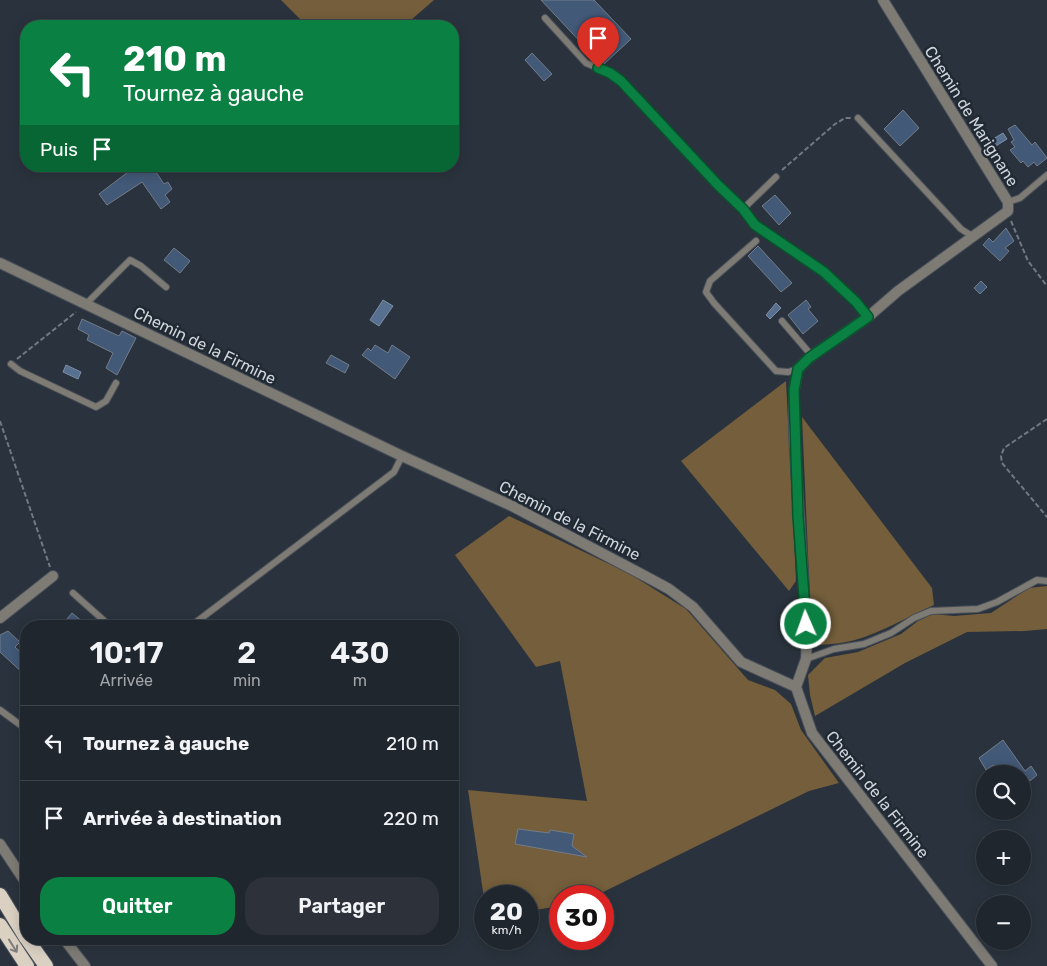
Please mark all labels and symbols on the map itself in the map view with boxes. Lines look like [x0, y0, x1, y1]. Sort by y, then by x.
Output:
pin [577, 17, 619, 68]
street label: Chemin de Marignane [921, 43, 1022, 190]
street label: Chemin de la Firmine [130, 303, 279, 388]
street label: Chemin de la Firmine [496, 477, 644, 564]
position arrow [779, 597, 831, 649]
street label: Chemin de la Firmine [822, 727, 933, 862]
speed limit sign: 30 [549, 885, 614, 950]
one-way arrow [8, 938, 18, 952]

